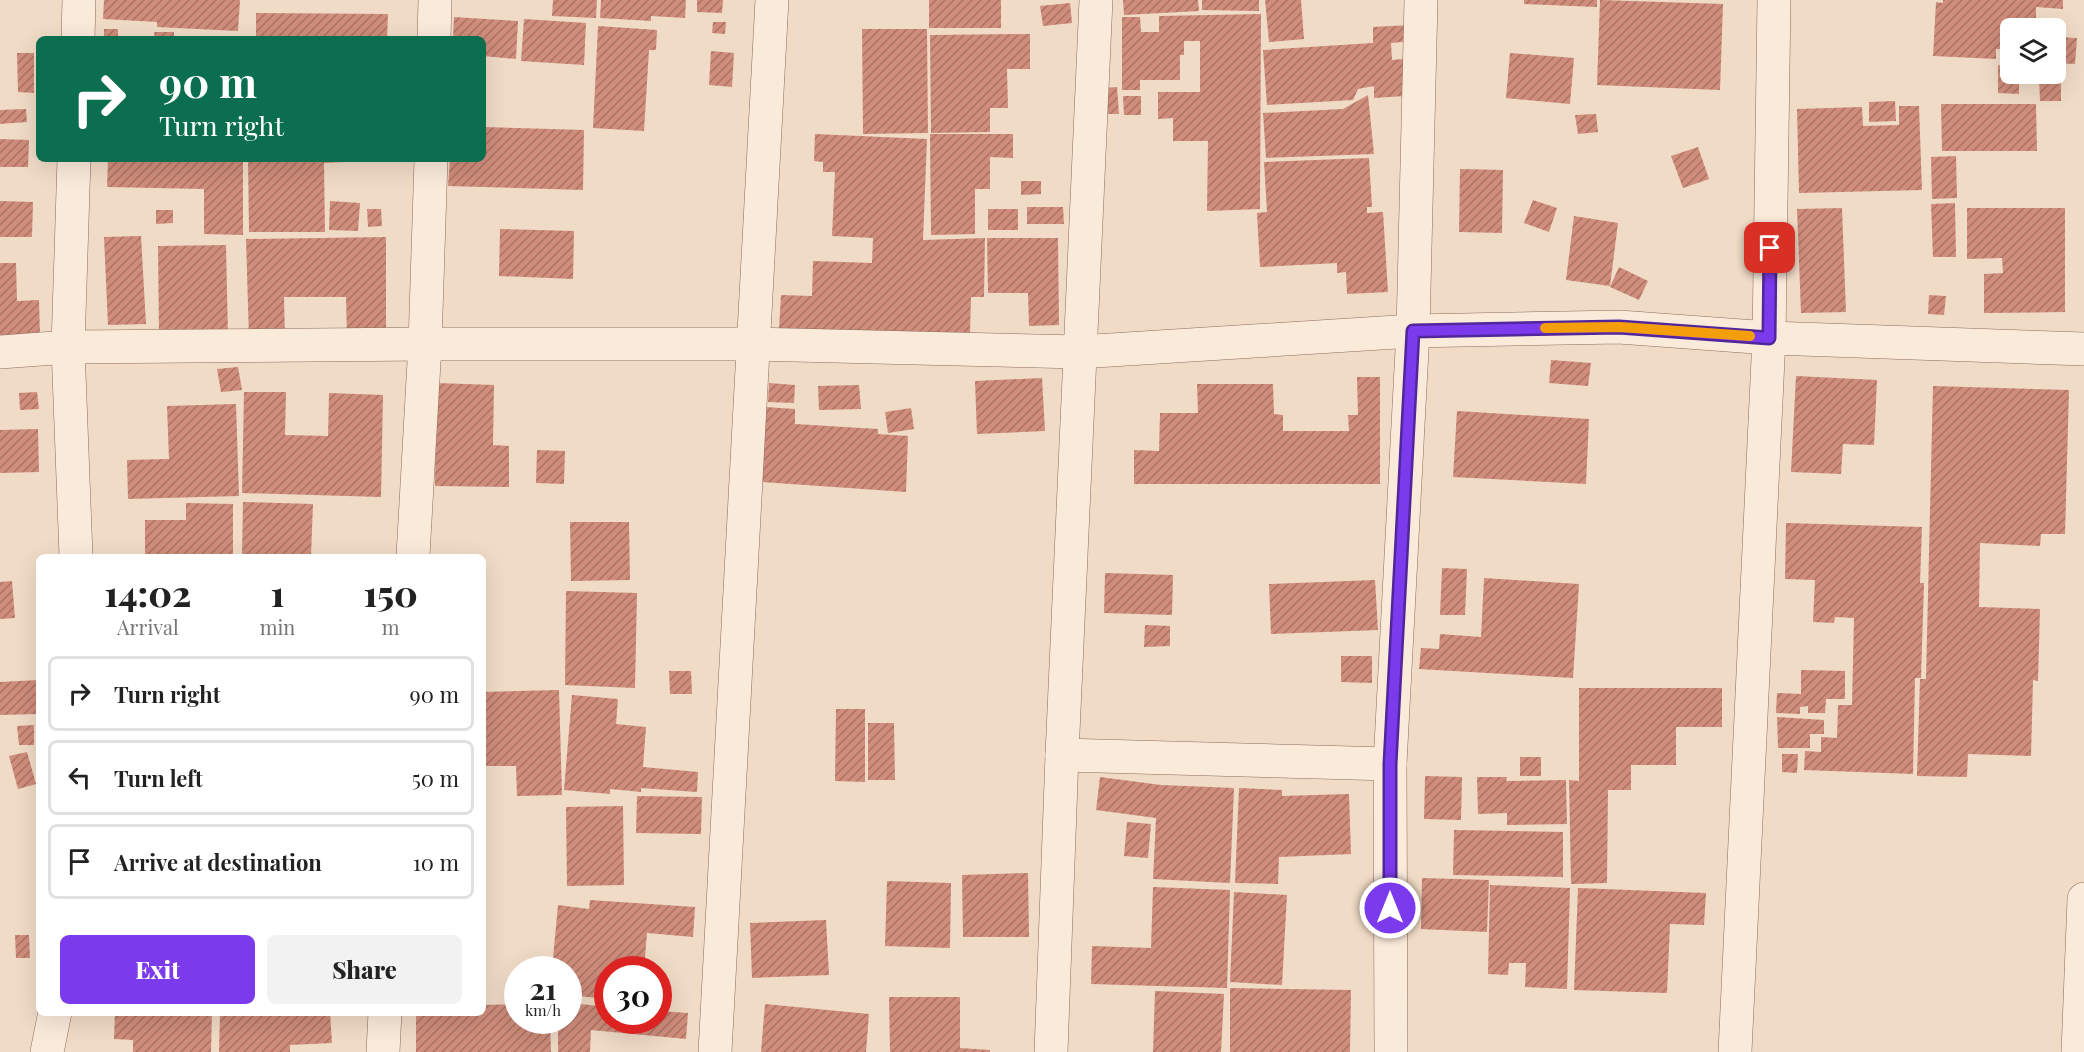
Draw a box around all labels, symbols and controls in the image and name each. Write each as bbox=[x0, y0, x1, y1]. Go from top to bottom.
map controls bbox=[2000, 18, 2066, 84]
button: layers bbox=[2000, 18, 2066, 84]
text: 90 m bbox=[159, 53, 257, 109]
icon: right bbox=[60, 60, 138, 138]
text: Turn right bbox=[159, 107, 284, 143]
pin bbox=[1744, 222, 1795, 273]
icon: arrive bbox=[1753, 231, 1786, 264]
text: 14:02 bbox=[104, 568, 191, 616]
text: 1 bbox=[270, 568, 284, 616]
text: 150 bbox=[363, 568, 418, 616]
text: Arrival bbox=[117, 613, 179, 640]
text: min bbox=[260, 613, 295, 640]
text: m bbox=[382, 613, 399, 640]
icon: right bbox=[63, 677, 96, 710]
text: Turn right bbox=[114, 679, 220, 709]
text: 90 m bbox=[410, 679, 459, 709]
icon: left bbox=[63, 761, 96, 794]
text: Turn left bbox=[114, 763, 203, 793]
text: 50 m bbox=[412, 763, 459, 793]
icon: arrive bbox=[63, 845, 96, 878]
text: Arrive at destination bbox=[114, 847, 322, 877]
text: 10 m bbox=[413, 847, 459, 877]
position arrow bbox=[1358, 876, 1422, 940]
button: Exit bbox=[60, 935, 255, 1004]
button: Share bbox=[267, 935, 462, 1004]
speed limit sign: 30 bbox=[594, 956, 672, 1034]
text: 21 bbox=[529, 968, 557, 1008]
text: km/h bbox=[525, 1000, 561, 1020]

